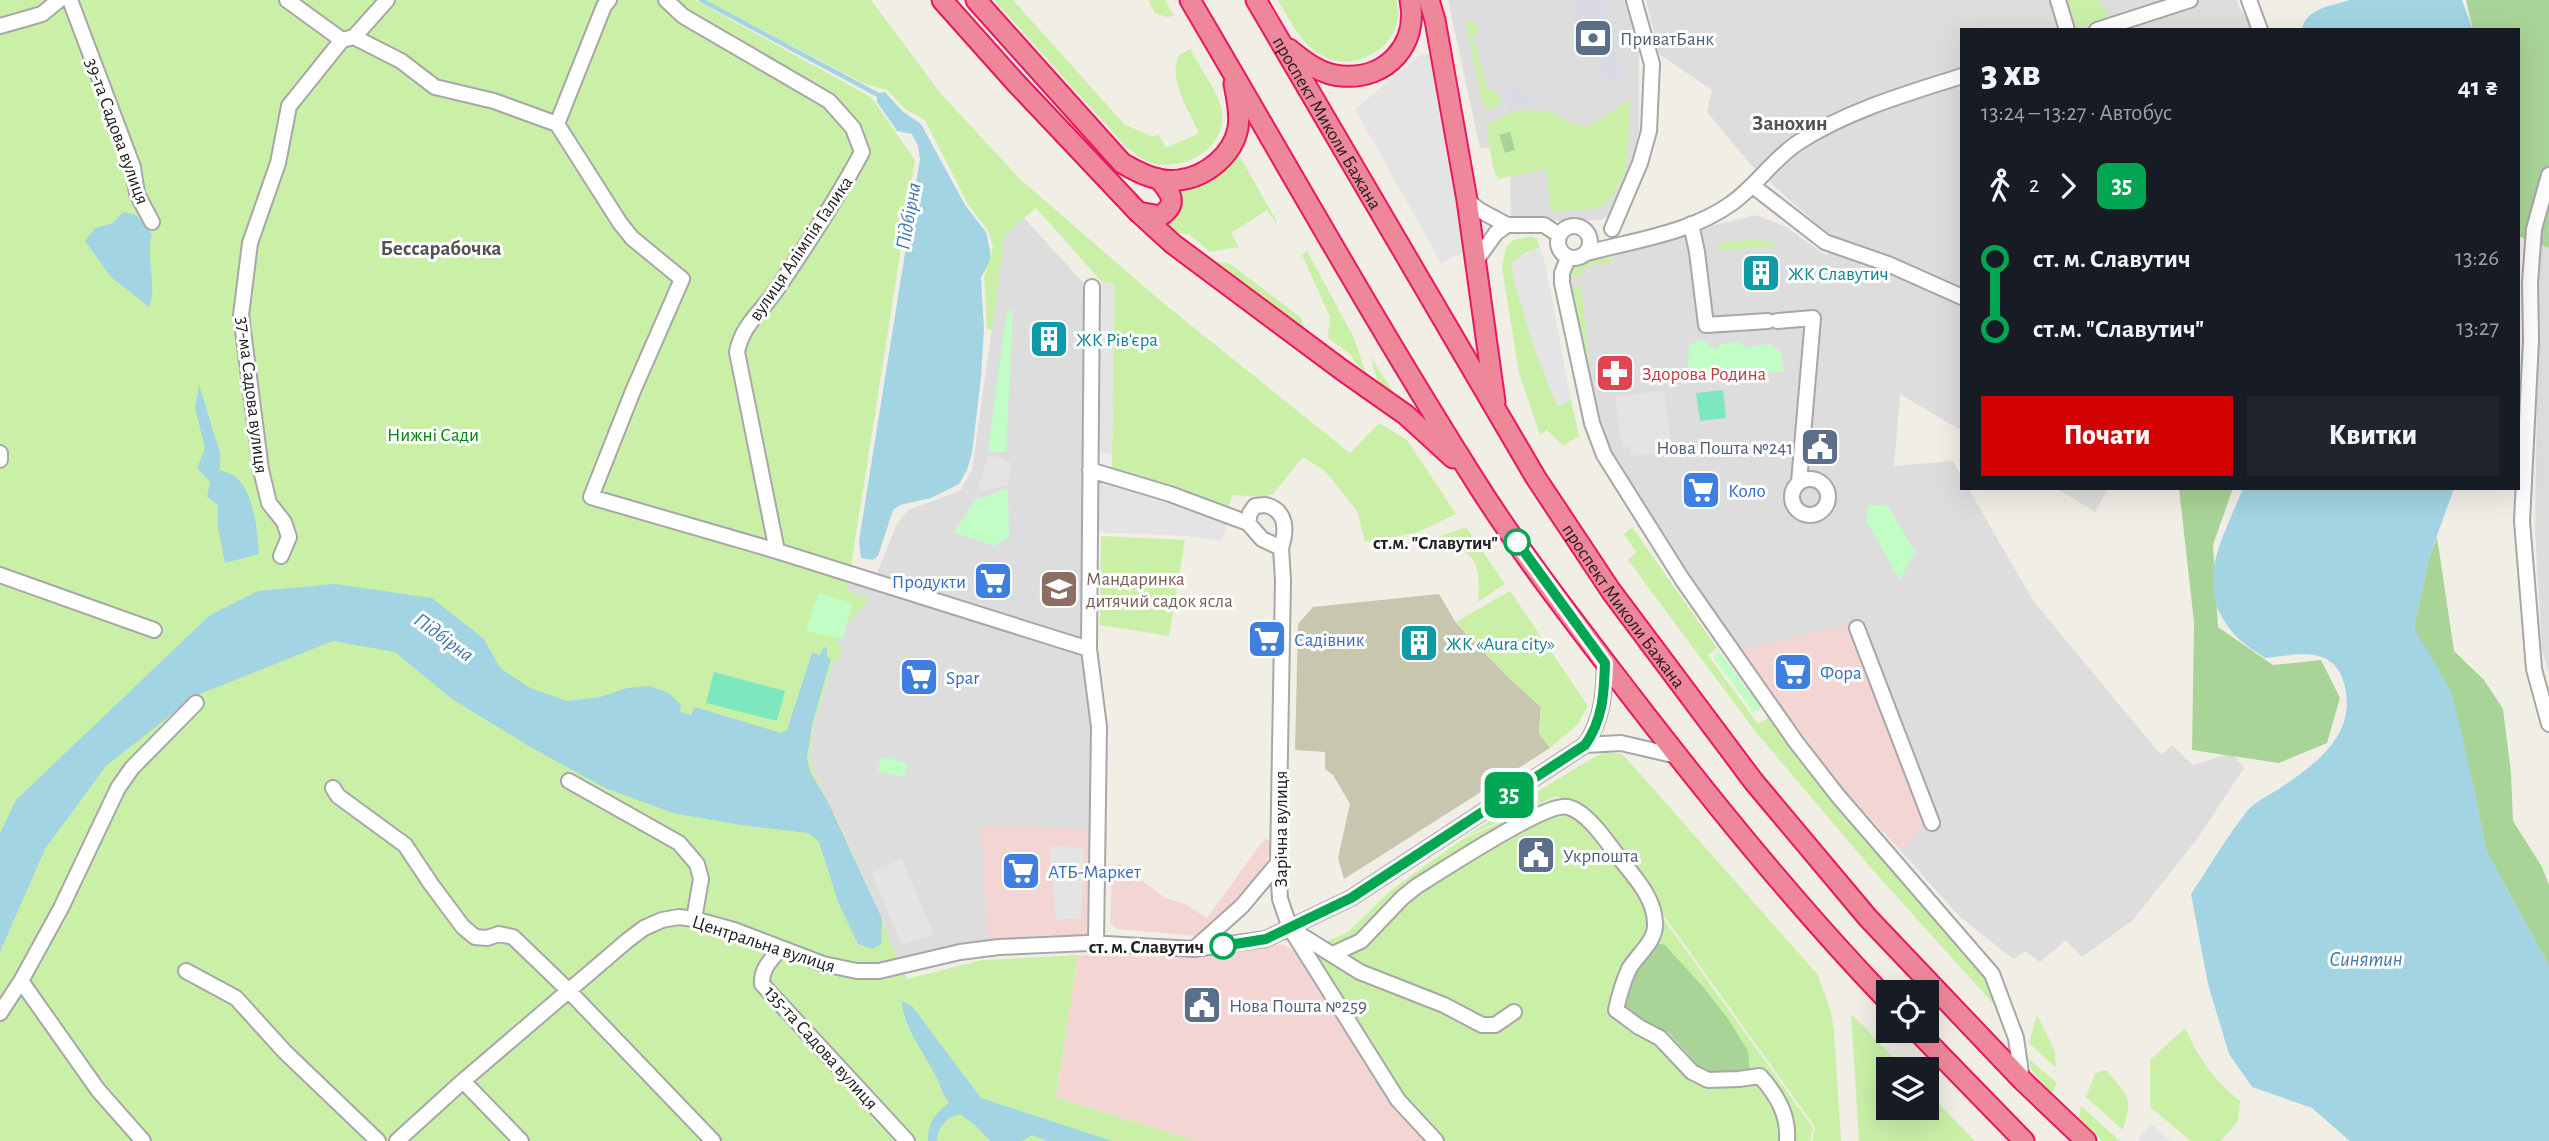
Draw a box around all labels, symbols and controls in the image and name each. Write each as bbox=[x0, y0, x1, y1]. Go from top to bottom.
bank icon: ПриватБанк bbox=[1572, 17, 1614, 59]
place label: ПриватБанк bbox=[1620, 30, 1714, 49]
street label: проспект Миколи Бажана bbox=[1268, 33, 1385, 213]
text: 3 хв bbox=[1981, 55, 2040, 93]
street label: 39-та Садова вулиця bbox=[81, 56, 152, 207]
text: 41 ₴ bbox=[2458, 74, 2499, 100]
text: 13:24 – 13:27 · Автобус bbox=[1981, 102, 2172, 125]
district label: Занохин bbox=[1752, 113, 1828, 134]
icon: walk bbox=[1981, 167, 2019, 205]
icon: forward bbox=[2049, 167, 2087, 205]
street label: вулиця Алімпія Галика bbox=[746, 173, 857, 325]
text: 2 bbox=[2029, 174, 2039, 197]
text: 35 bbox=[2111, 174, 2132, 198]
water label: Підбірна bbox=[892, 181, 926, 251]
district label: Бессарабочка bbox=[381, 238, 502, 259]
text: ст. м. Славутич bbox=[2033, 246, 2191, 272]
text: 13:26 bbox=[2455, 247, 2499, 270]
building icon: ЖК Славутич bbox=[1740, 252, 1782, 294]
place label: ЖК Славутич bbox=[1788, 265, 1889, 284]
street label: 37-ма Садова вулиця bbox=[232, 316, 271, 475]
text: ст.м. "Славутич" bbox=[2033, 316, 2204, 342]
text: 13:27 bbox=[2456, 317, 2499, 340]
building icon: ЖК Рів'єра bbox=[1028, 318, 1070, 360]
place label: ЖК Рів'єра bbox=[1076, 331, 1158, 350]
pharmacy icon: Здорова Родина bbox=[1594, 352, 1636, 394]
place label: Здорова Родина bbox=[1642, 365, 1767, 384]
button: Почати bbox=[1981, 396, 2233, 476]
button: Квитки bbox=[2247, 396, 2499, 476]
park label: Нижні Сади bbox=[387, 426, 479, 445]
public building icon: Нова Пошта №241 bbox=[1799, 426, 1841, 468]
place label: Нова Пошта №241 bbox=[1656, 439, 1793, 458]
supermarket icon: Коло bbox=[1680, 469, 1722, 511]
place label: Коло bbox=[1728, 482, 1766, 501]
street label: проспект Миколи Бажана bbox=[1558, 521, 1688, 692]
marker: ст.м. "Славутич" bbox=[1504, 529, 1530, 555]
place label: ст.м. "Славутич" bbox=[1373, 534, 1498, 553]
supermarket icon: Продукти bbox=[972, 560, 1014, 602]
school or university icon: Мандаринка дитячий садок ясла bbox=[1038, 568, 1080, 610]
place label: Мандаринка дитячий садок ясла bbox=[1086, 570, 1233, 611]
place label: Продукти bbox=[892, 573, 966, 592]
water label: Підбірна bbox=[409, 609, 477, 667]
supermarket icon: Садівник bbox=[1246, 618, 1288, 660]
building icon: ЖК «Aura city» bbox=[1398, 622, 1440, 664]
place label: Садівник bbox=[1294, 631, 1365, 650]
place label: ЖК «Aura city» bbox=[1446, 635, 1555, 654]
supermarket icon: Фора bbox=[1772, 651, 1814, 693]
supermarket icon: Spar bbox=[898, 656, 940, 698]
place label: Фора bbox=[1820, 664, 1862, 683]
place label: Spar bbox=[946, 669, 979, 688]
street label: Зарічна вулиця bbox=[1272, 770, 1291, 888]
line badge: 35 bbox=[1478, 772, 1540, 818]
text: 35 bbox=[1499, 783, 1519, 807]
public building icon: Укрпошта bbox=[1515, 834, 1557, 876]
place label: Укрпошта bbox=[1563, 847, 1639, 866]
supermarket icon: АТБ-Маркет bbox=[1000, 850, 1042, 892]
place label: АТБ-Маркет bbox=[1048, 863, 1141, 882]
street label: Центральна вулиця bbox=[689, 912, 838, 977]
marker: ст. м. Славутич bbox=[1210, 933, 1236, 959]
place label: ст. м. Славутич bbox=[1089, 938, 1204, 957]
water label: Синятин bbox=[2329, 949, 2403, 970]
map controls bbox=[1876, 980, 1939, 1120]
button: locate bbox=[1876, 980, 1939, 1043]
street label: 135-та Садова вулиця bbox=[760, 982, 881, 1114]
public building icon: Нова Пошта №259 bbox=[1181, 984, 1223, 1026]
place label: Нова Пошта №259 bbox=[1229, 997, 1367, 1016]
button: layers bbox=[1876, 1057, 1939, 1120]

